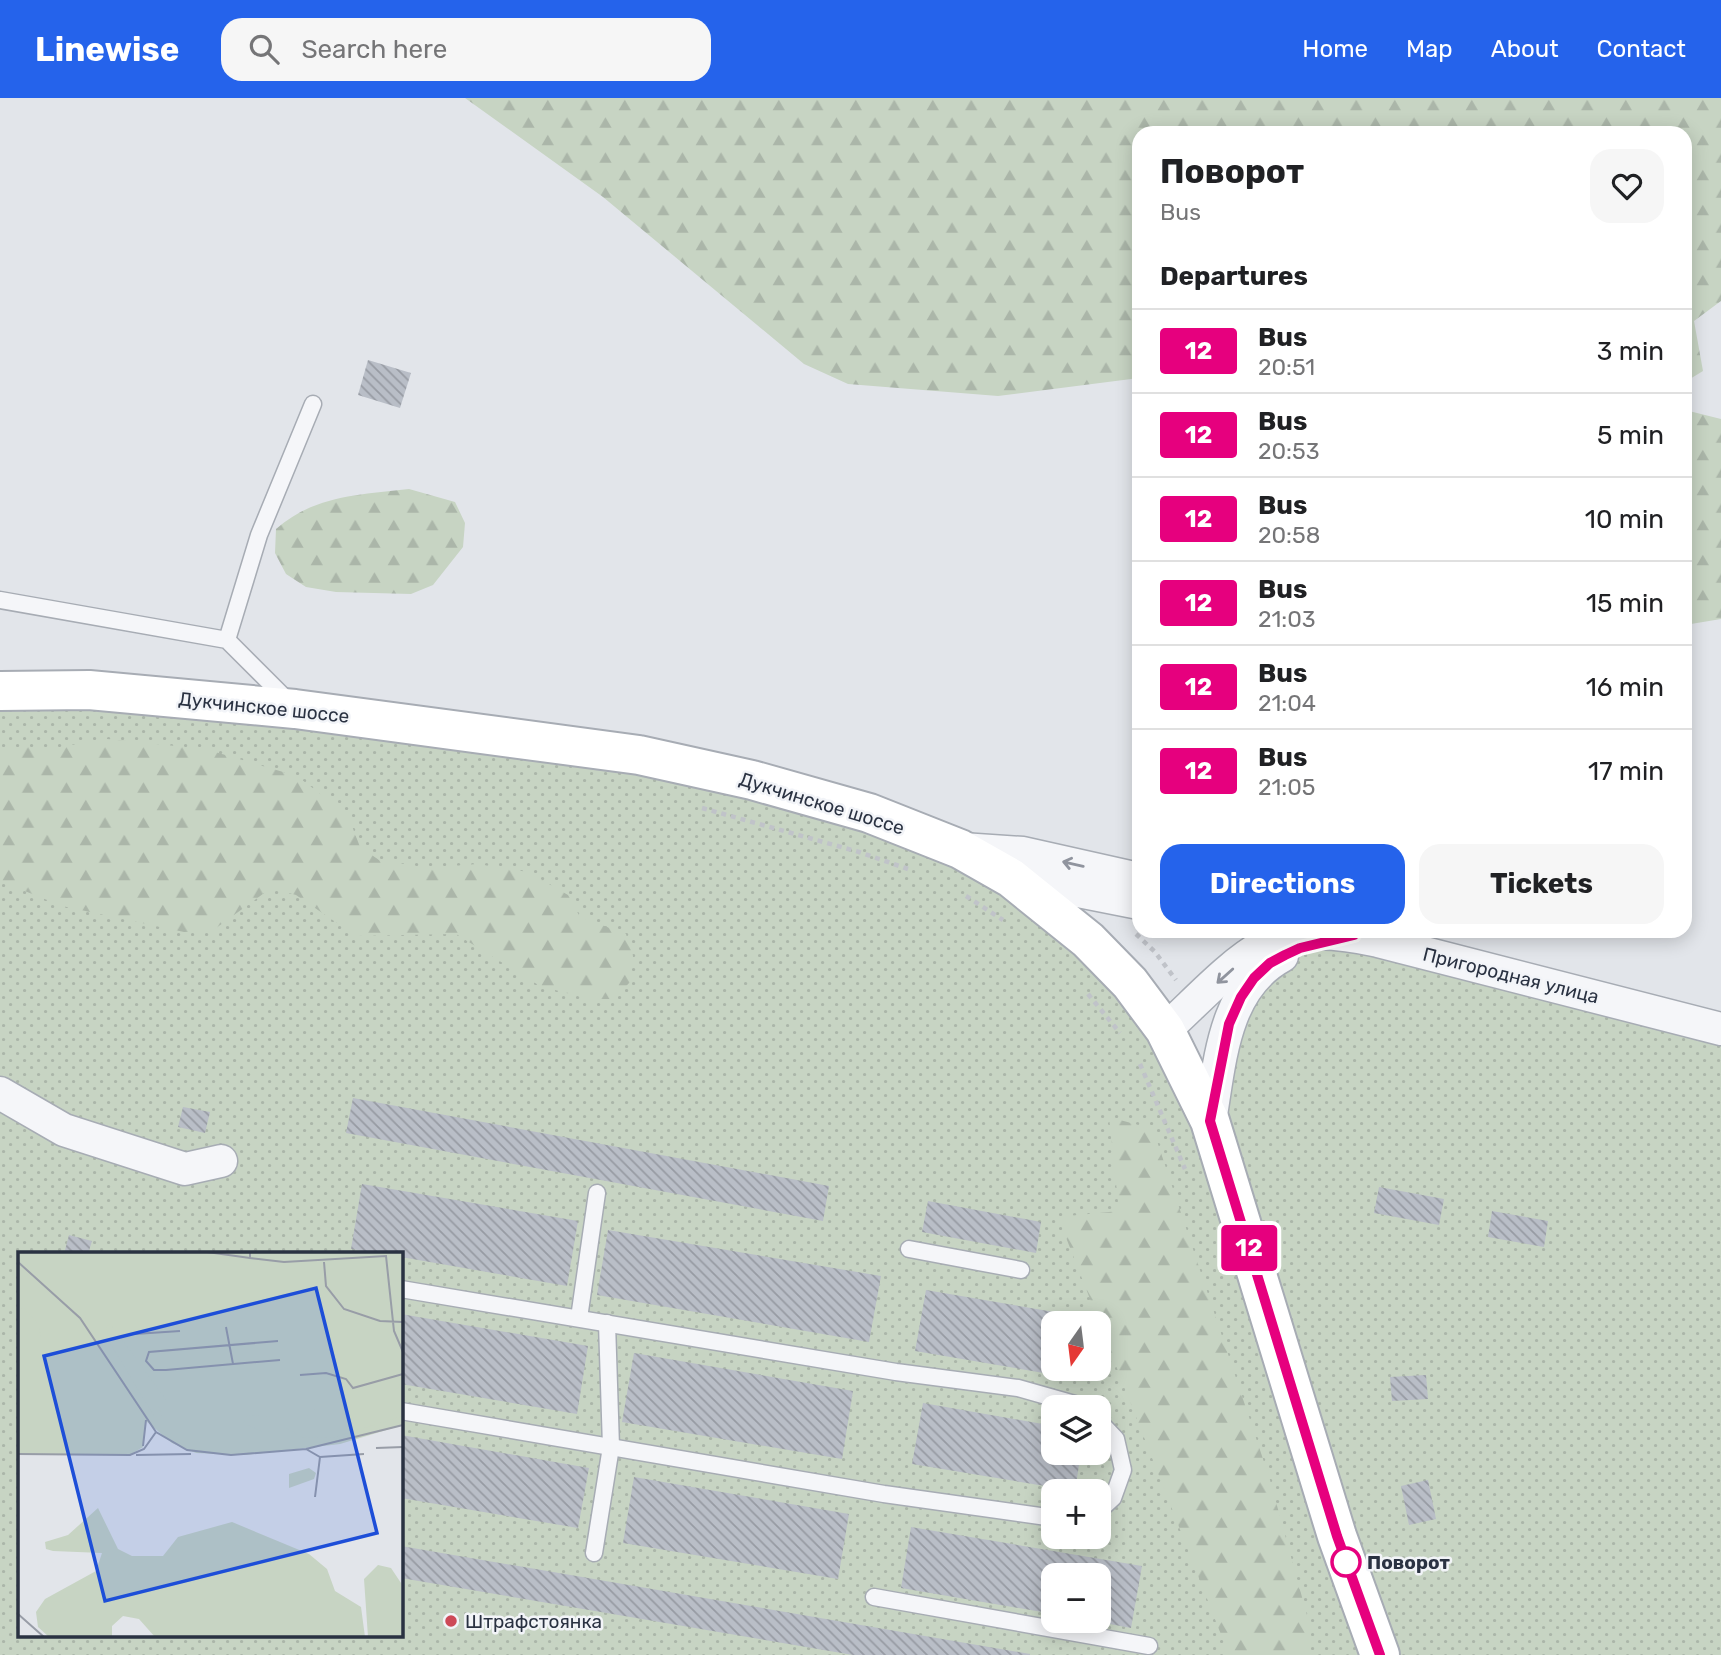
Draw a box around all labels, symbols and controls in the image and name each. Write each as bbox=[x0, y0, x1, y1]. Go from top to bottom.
search box bbox=[221, 18, 711, 81]
text: Linewise bbox=[35, 30, 179, 69]
icon: search bbox=[245, 30, 283, 68]
text: Search here bbox=[301, 34, 447, 65]
text: Home bbox=[1302, 35, 1368, 63]
text: Map bbox=[1406, 35, 1453, 63]
text: About bbox=[1491, 35, 1559, 63]
text: Contact bbox=[1597, 35, 1686, 63]
button: heart bbox=[1590, 149, 1664, 223]
text: Поворот bbox=[1160, 152, 1304, 191]
text: Bus bbox=[1160, 198, 1201, 226]
text: Departures bbox=[1160, 261, 1308, 292]
text: Bus bbox=[1258, 322, 1307, 353]
text: 3 min bbox=[1597, 336, 1664, 367]
text: 12 bbox=[1185, 337, 1212, 365]
text: 20:51 bbox=[1258, 353, 1315, 381]
text: Bus bbox=[1258, 406, 1307, 437]
text: 5 min bbox=[1597, 420, 1664, 451]
text: 12 bbox=[1185, 421, 1212, 449]
text: 20:53 bbox=[1258, 437, 1319, 465]
text: Bus bbox=[1258, 490, 1307, 521]
text: 10 min bbox=[1585, 504, 1664, 535]
text: 12 bbox=[1185, 505, 1212, 533]
text: 20:58 bbox=[1258, 521, 1320, 549]
text: Bus bbox=[1258, 574, 1307, 605]
text: 15 min bbox=[1586, 588, 1664, 619]
text: 12 bbox=[1185, 589, 1212, 617]
text: 21:03 bbox=[1258, 605, 1316, 633]
text: Bus bbox=[1258, 658, 1307, 689]
text: 16 min bbox=[1586, 672, 1664, 703]
text: 12 bbox=[1185, 673, 1212, 701]
street label: Дукчинское шоссе bbox=[177, 687, 350, 728]
text: 21:04 bbox=[1258, 689, 1316, 717]
text: Bus bbox=[1258, 742, 1307, 773]
text: 17 min bbox=[1588, 756, 1664, 787]
text: 12 bbox=[1185, 757, 1212, 785]
street label: Дукчинское шоссе bbox=[736, 767, 907, 840]
text: 21:05 bbox=[1258, 773, 1316, 801]
button: Directions bbox=[1160, 844, 1405, 924]
button: Tickets bbox=[1419, 844, 1664, 924]
one-way arrow bbox=[1062, 857, 1085, 871]
street label: Пригородная улица bbox=[1420, 942, 1601, 1008]
one-way arrow bbox=[1216, 968, 1234, 984]
line badge: 12 bbox=[1218, 1225, 1280, 1271]
text: 12 bbox=[1235, 1234, 1263, 1262]
inset map bbox=[18, 1252, 402, 1638]
north arrow bbox=[1041, 1311, 1111, 1381]
map controls bbox=[1041, 1311, 1111, 1633]
button: layers bbox=[1041, 1395, 1111, 1465]
button: + bbox=[1041, 1479, 1111, 1549]
marker: Поворот bbox=[1331, 1547, 1361, 1577]
place label: Поворот bbox=[1367, 1551, 1450, 1574]
button: − bbox=[1041, 1563, 1111, 1633]
place label: Штрафстоянка bbox=[465, 1610, 602, 1633]
marker: Штрафстоянка bbox=[443, 1613, 459, 1629]

